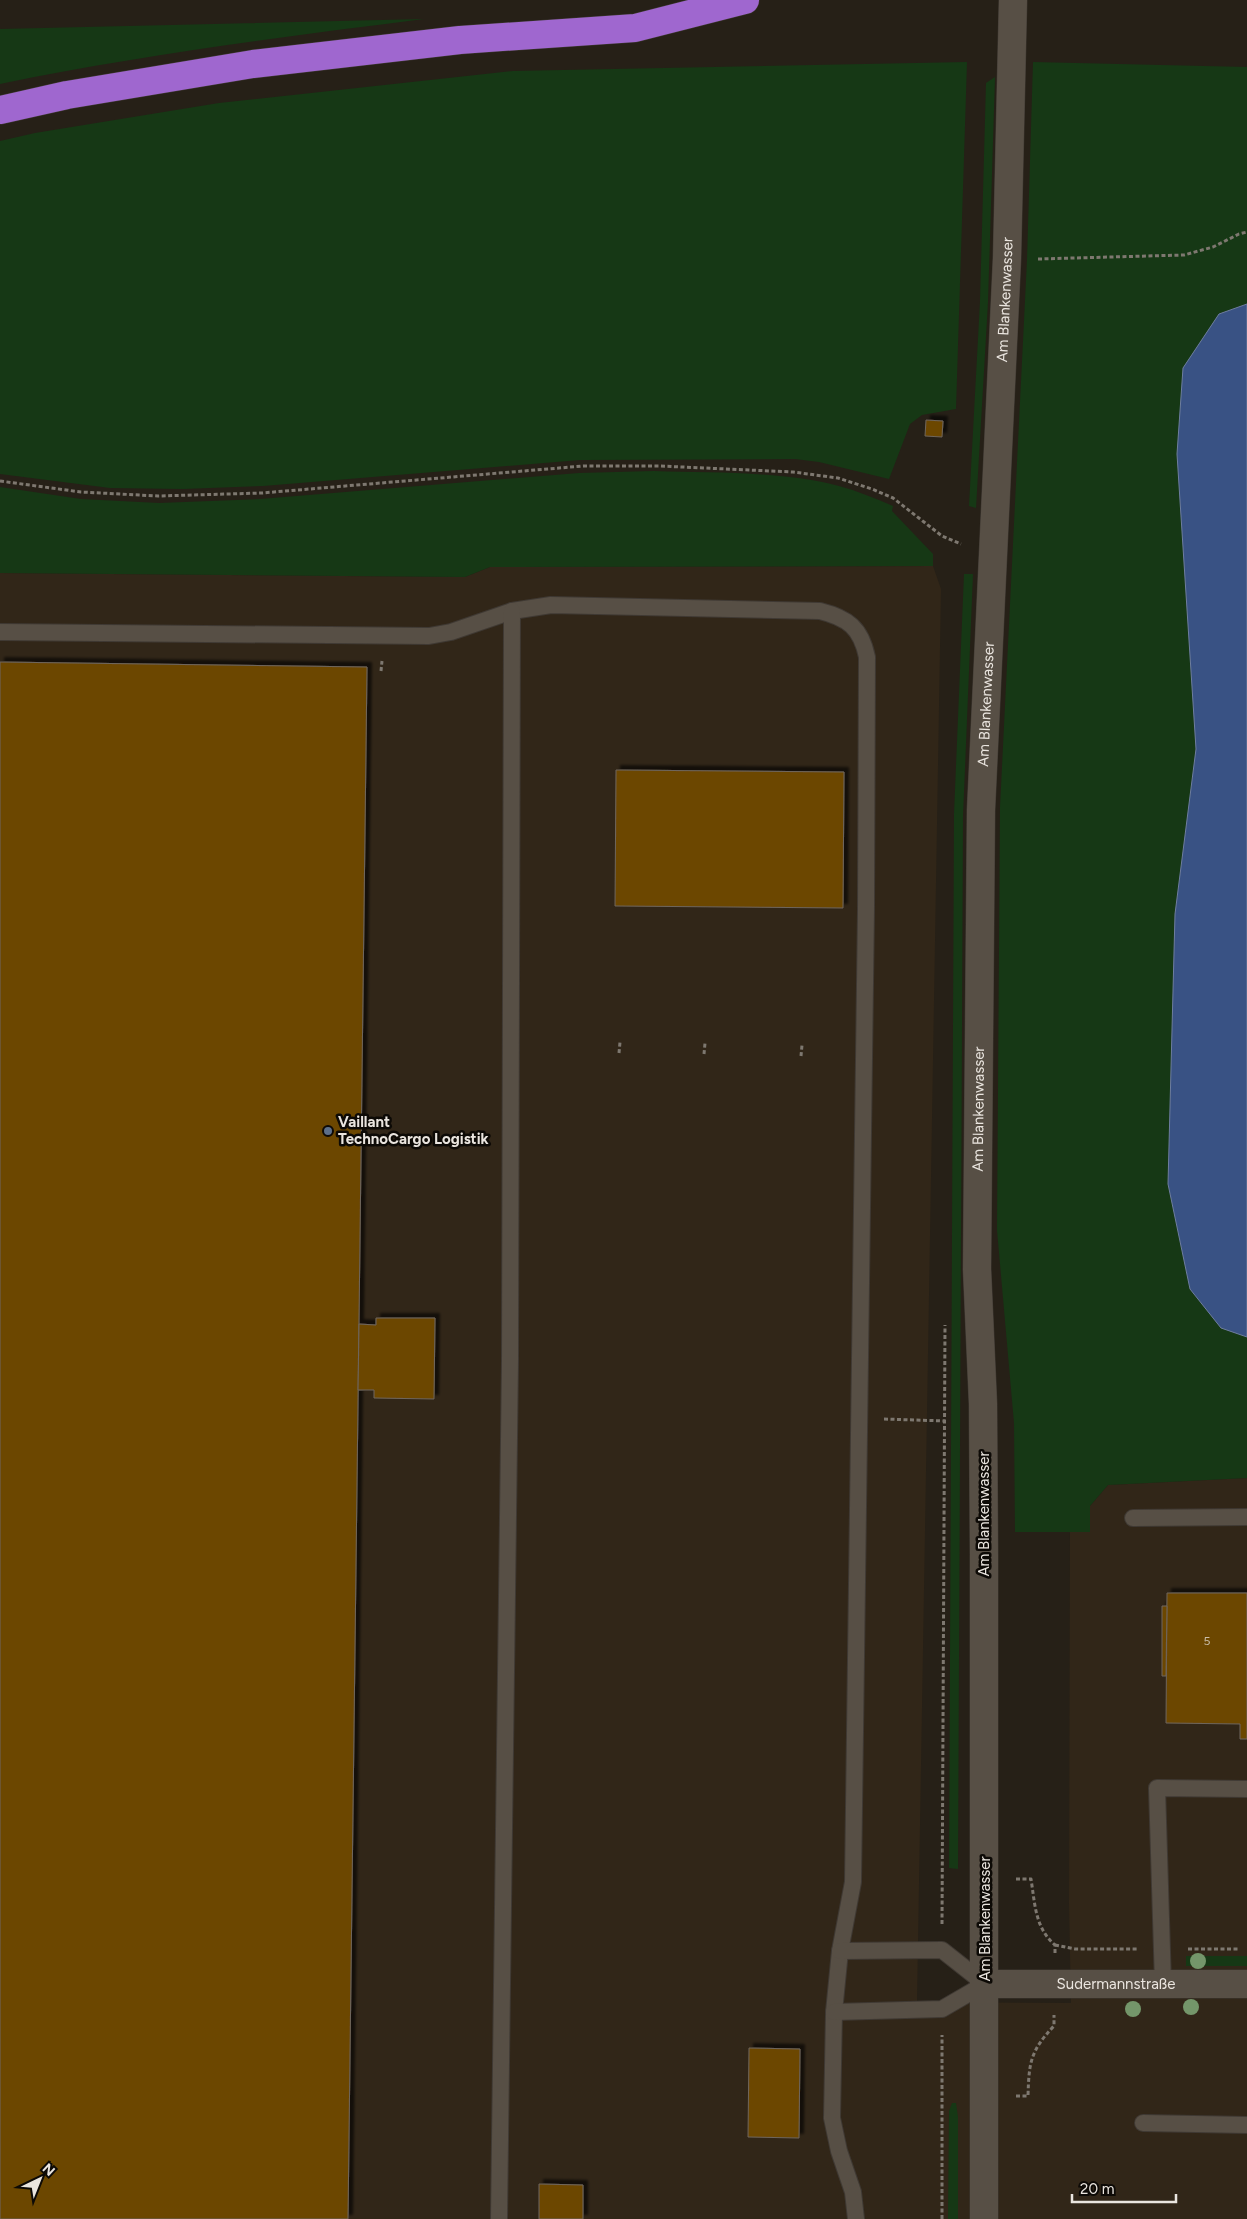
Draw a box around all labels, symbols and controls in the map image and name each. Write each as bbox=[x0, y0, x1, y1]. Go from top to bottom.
street label: Am Blankenwasser bbox=[993, 237, 1016, 363]
street label: Am Blankenwasser bbox=[974, 641, 998, 767]
street label: Am Blankenwasser bbox=[969, 1046, 988, 1172]
place label: Vaillant TechnoCargo Logistik bbox=[338, 1113, 489, 1148]
marker: Vaillant TechnoCargo Logistik bbox=[322, 1125, 334, 1137]
street label: Am Blankenwasser bbox=[975, 1451, 993, 1577]
house number: 5 bbox=[1204, 1634, 1211, 1648]
street label: Am Blankenwasser bbox=[976, 1856, 994, 1982]
street label: Sudermannstraße bbox=[1057, 1975, 1175, 1993]
north arrow bbox=[15, 2154, 65, 2204]
text: N bbox=[39, 2160, 58, 2180]
scale bar bbox=[1072, 2172, 1176, 2204]
text: 20 m bbox=[1080, 2180, 1114, 2198]

